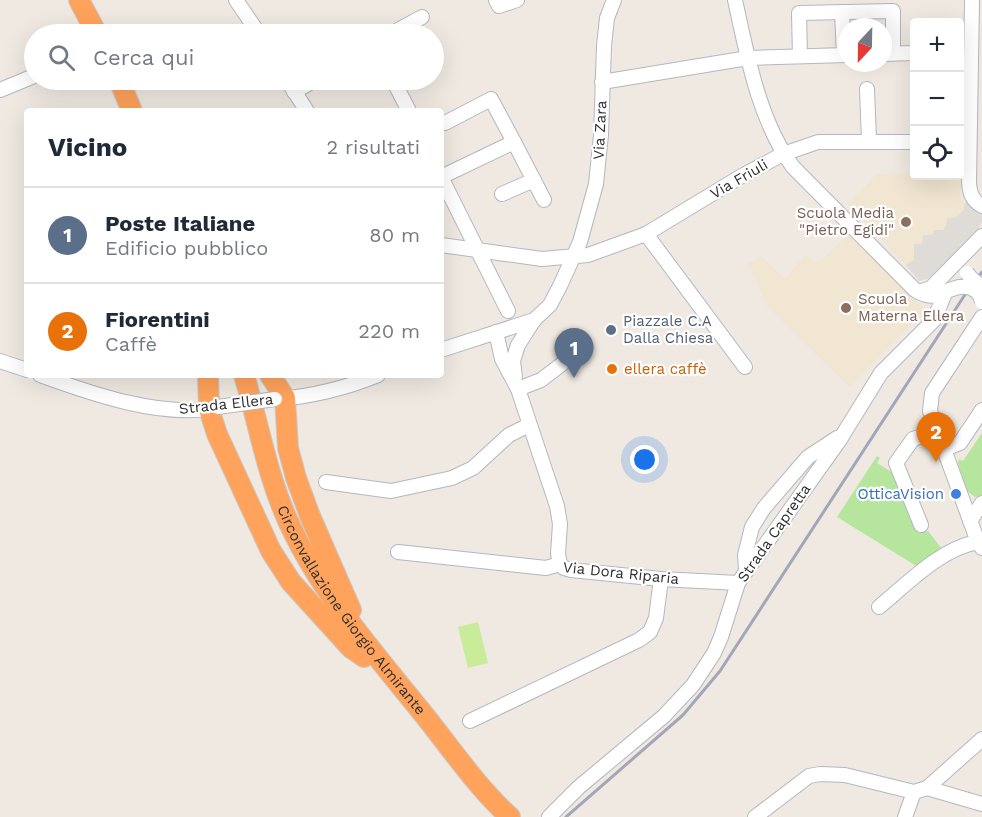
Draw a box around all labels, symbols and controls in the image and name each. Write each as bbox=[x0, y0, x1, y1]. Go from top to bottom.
north arrow bbox=[838, 18, 892, 72]
map controls bbox=[910, 18, 964, 180]
button: + bbox=[910, 18, 964, 72]
search box bbox=[24, 24, 444, 90]
icon: search bbox=[45, 41, 78, 74]
text: Cerca qui bbox=[93, 45, 194, 70]
button: − bbox=[910, 72, 964, 126]
street label: Via Zara bbox=[589, 99, 611, 160]
button: locate bbox=[910, 126, 964, 180]
text: Vicino bbox=[48, 132, 127, 162]
text: 2 risultati bbox=[326, 135, 420, 159]
street label: Via Friuli bbox=[707, 155, 771, 203]
place label: Scuola Media "Pietro Egidi" bbox=[797, 204, 895, 239]
text: Poste Italiane bbox=[105, 211, 255, 236]
marker: Scuola Media "Pietro Egidi" bbox=[899, 215, 913, 229]
text: 1 bbox=[63, 223, 72, 247]
text: 80 m bbox=[369, 223, 420, 247]
text: Edificio pubblico bbox=[105, 236, 268, 260]
place label: Scuola Materna Ellera bbox=[858, 290, 965, 325]
marker: Scuola Materna Ellera bbox=[839, 301, 853, 315]
text: Fiorentini bbox=[105, 307, 210, 332]
place label: Piazzale C.A Dalla Chiesa bbox=[623, 312, 714, 347]
text: 2 bbox=[62, 319, 73, 343]
text: 220 m bbox=[358, 319, 420, 343]
marker: Piazzale C.A Dalla Chiesa bbox=[604, 323, 618, 337]
pin: 1 bbox=[554, 328, 594, 378]
text: Caffè bbox=[105, 332, 157, 356]
place label: ellera caffè bbox=[624, 360, 707, 378]
marker: ellera caffè bbox=[605, 362, 619, 376]
street label: Strada Ellera bbox=[178, 390, 275, 418]
pin: 2 bbox=[916, 412, 956, 462]
your location bbox=[630, 445, 659, 474]
street label: Strada Capretta bbox=[733, 480, 815, 585]
place label: OtticaVision bbox=[857, 485, 944, 503]
marker: OtticaVision bbox=[949, 487, 963, 501]
street label: Circonvallazione Giorgio Almirante bbox=[273, 503, 429, 718]
street label: Via Dora Riparia bbox=[562, 558, 680, 588]

